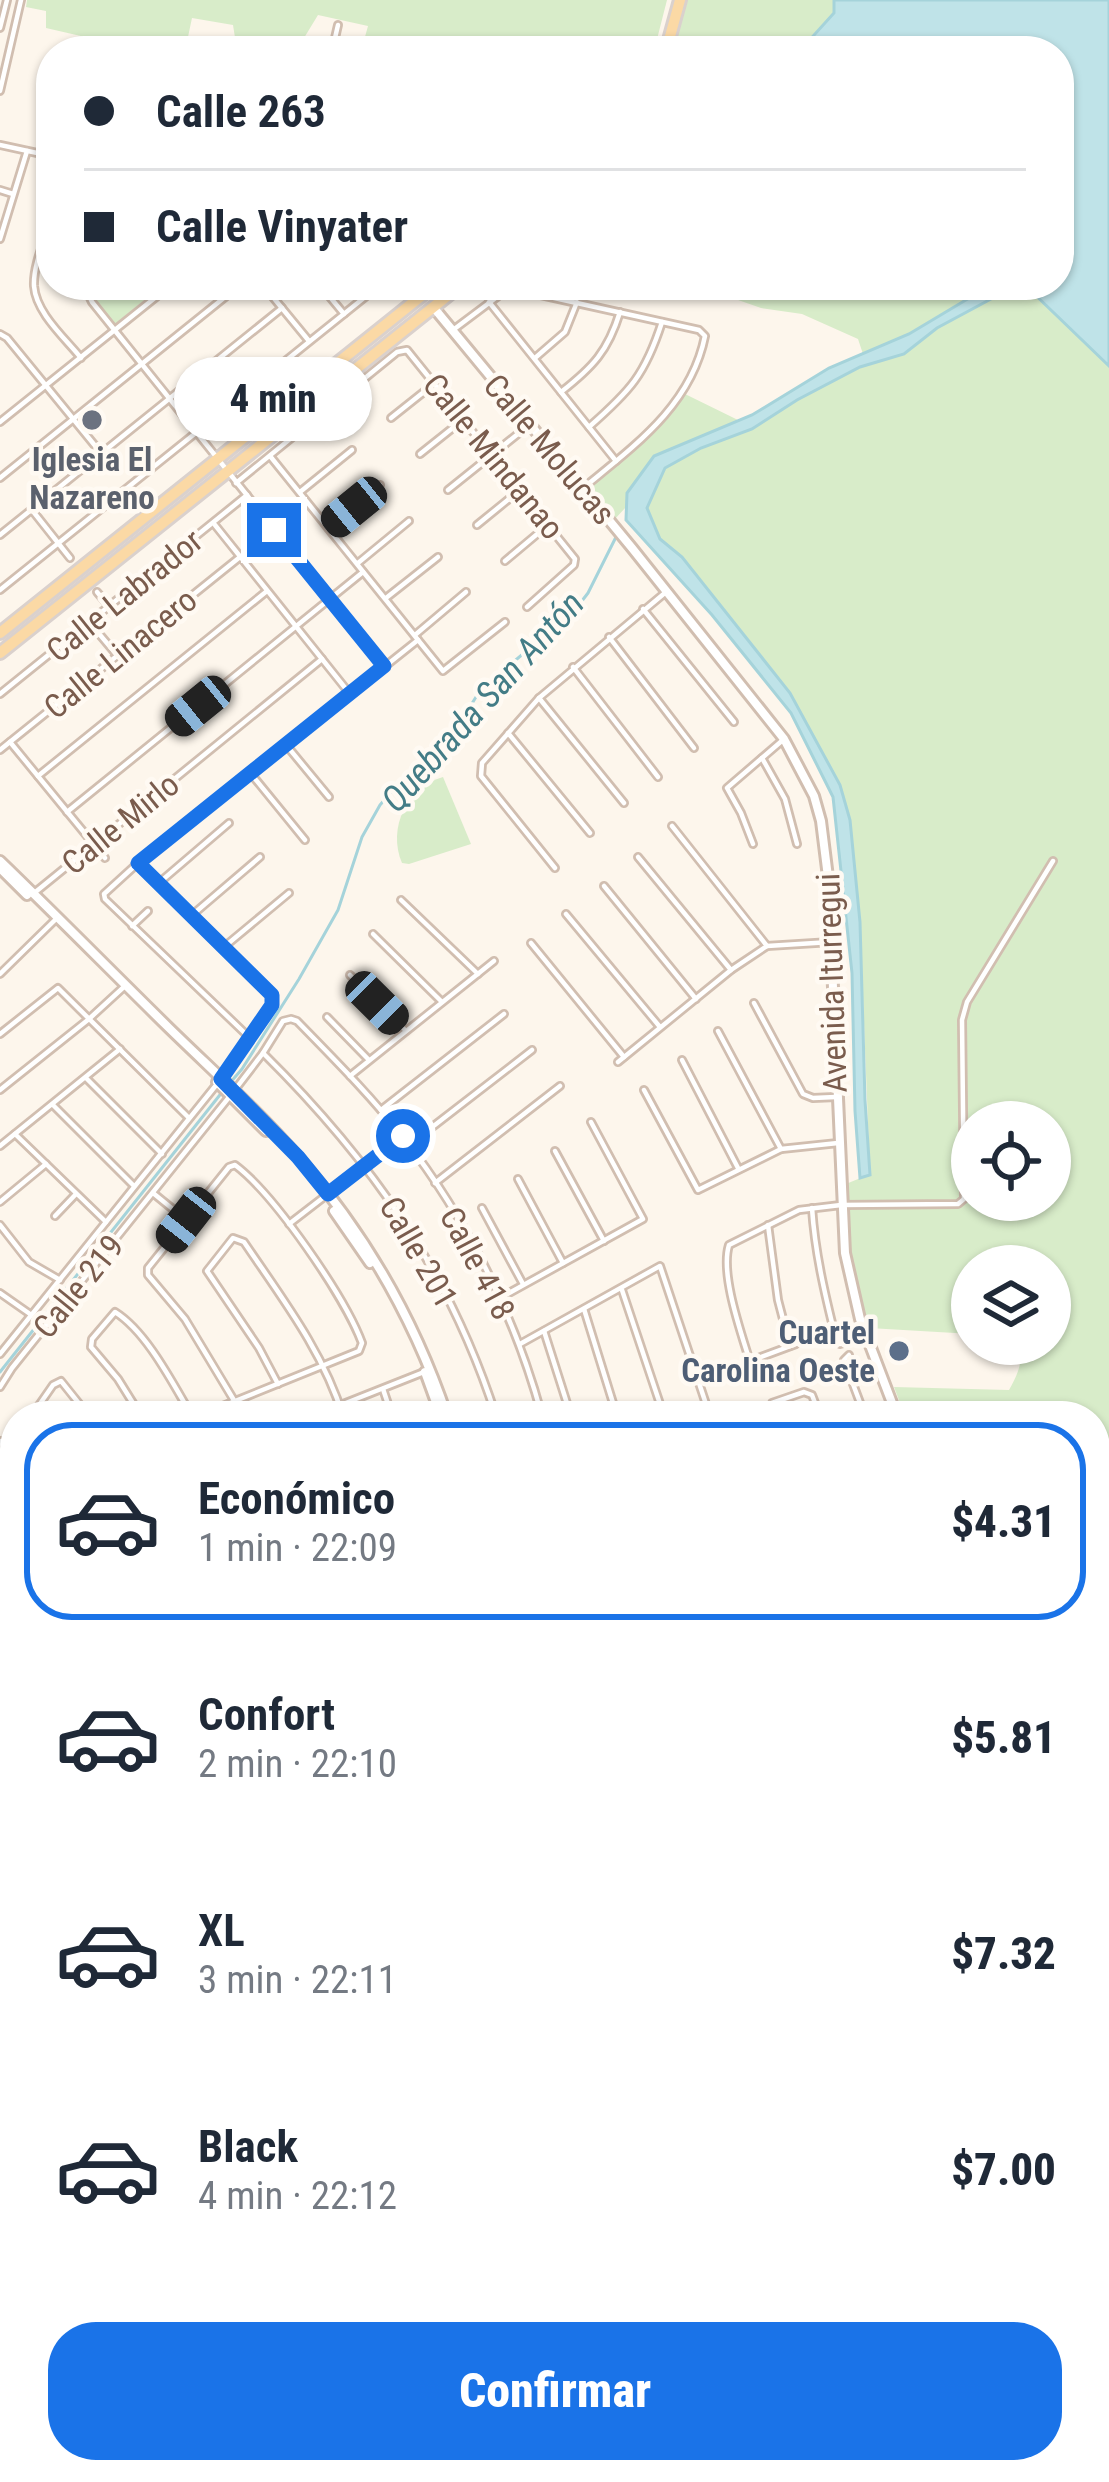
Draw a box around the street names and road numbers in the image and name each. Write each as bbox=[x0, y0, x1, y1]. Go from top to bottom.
street label: Calle Mindanao bbox=[415, 366, 572, 547]
street label: Calle Molucas bbox=[476, 366, 624, 532]
street label: Calle Labrador bbox=[39, 521, 210, 670]
street label: Calle Linacero bbox=[36, 580, 204, 727]
street label: Calle Mirlo bbox=[54, 764, 187, 882]
street label: Avenida Iturregui bbox=[808, 872, 855, 1094]
street label: Calle 201 bbox=[371, 1190, 466, 1315]
street label: Calle 418 bbox=[432, 1200, 523, 1326]
street label: Calle 219 bbox=[25, 1227, 132, 1346]

